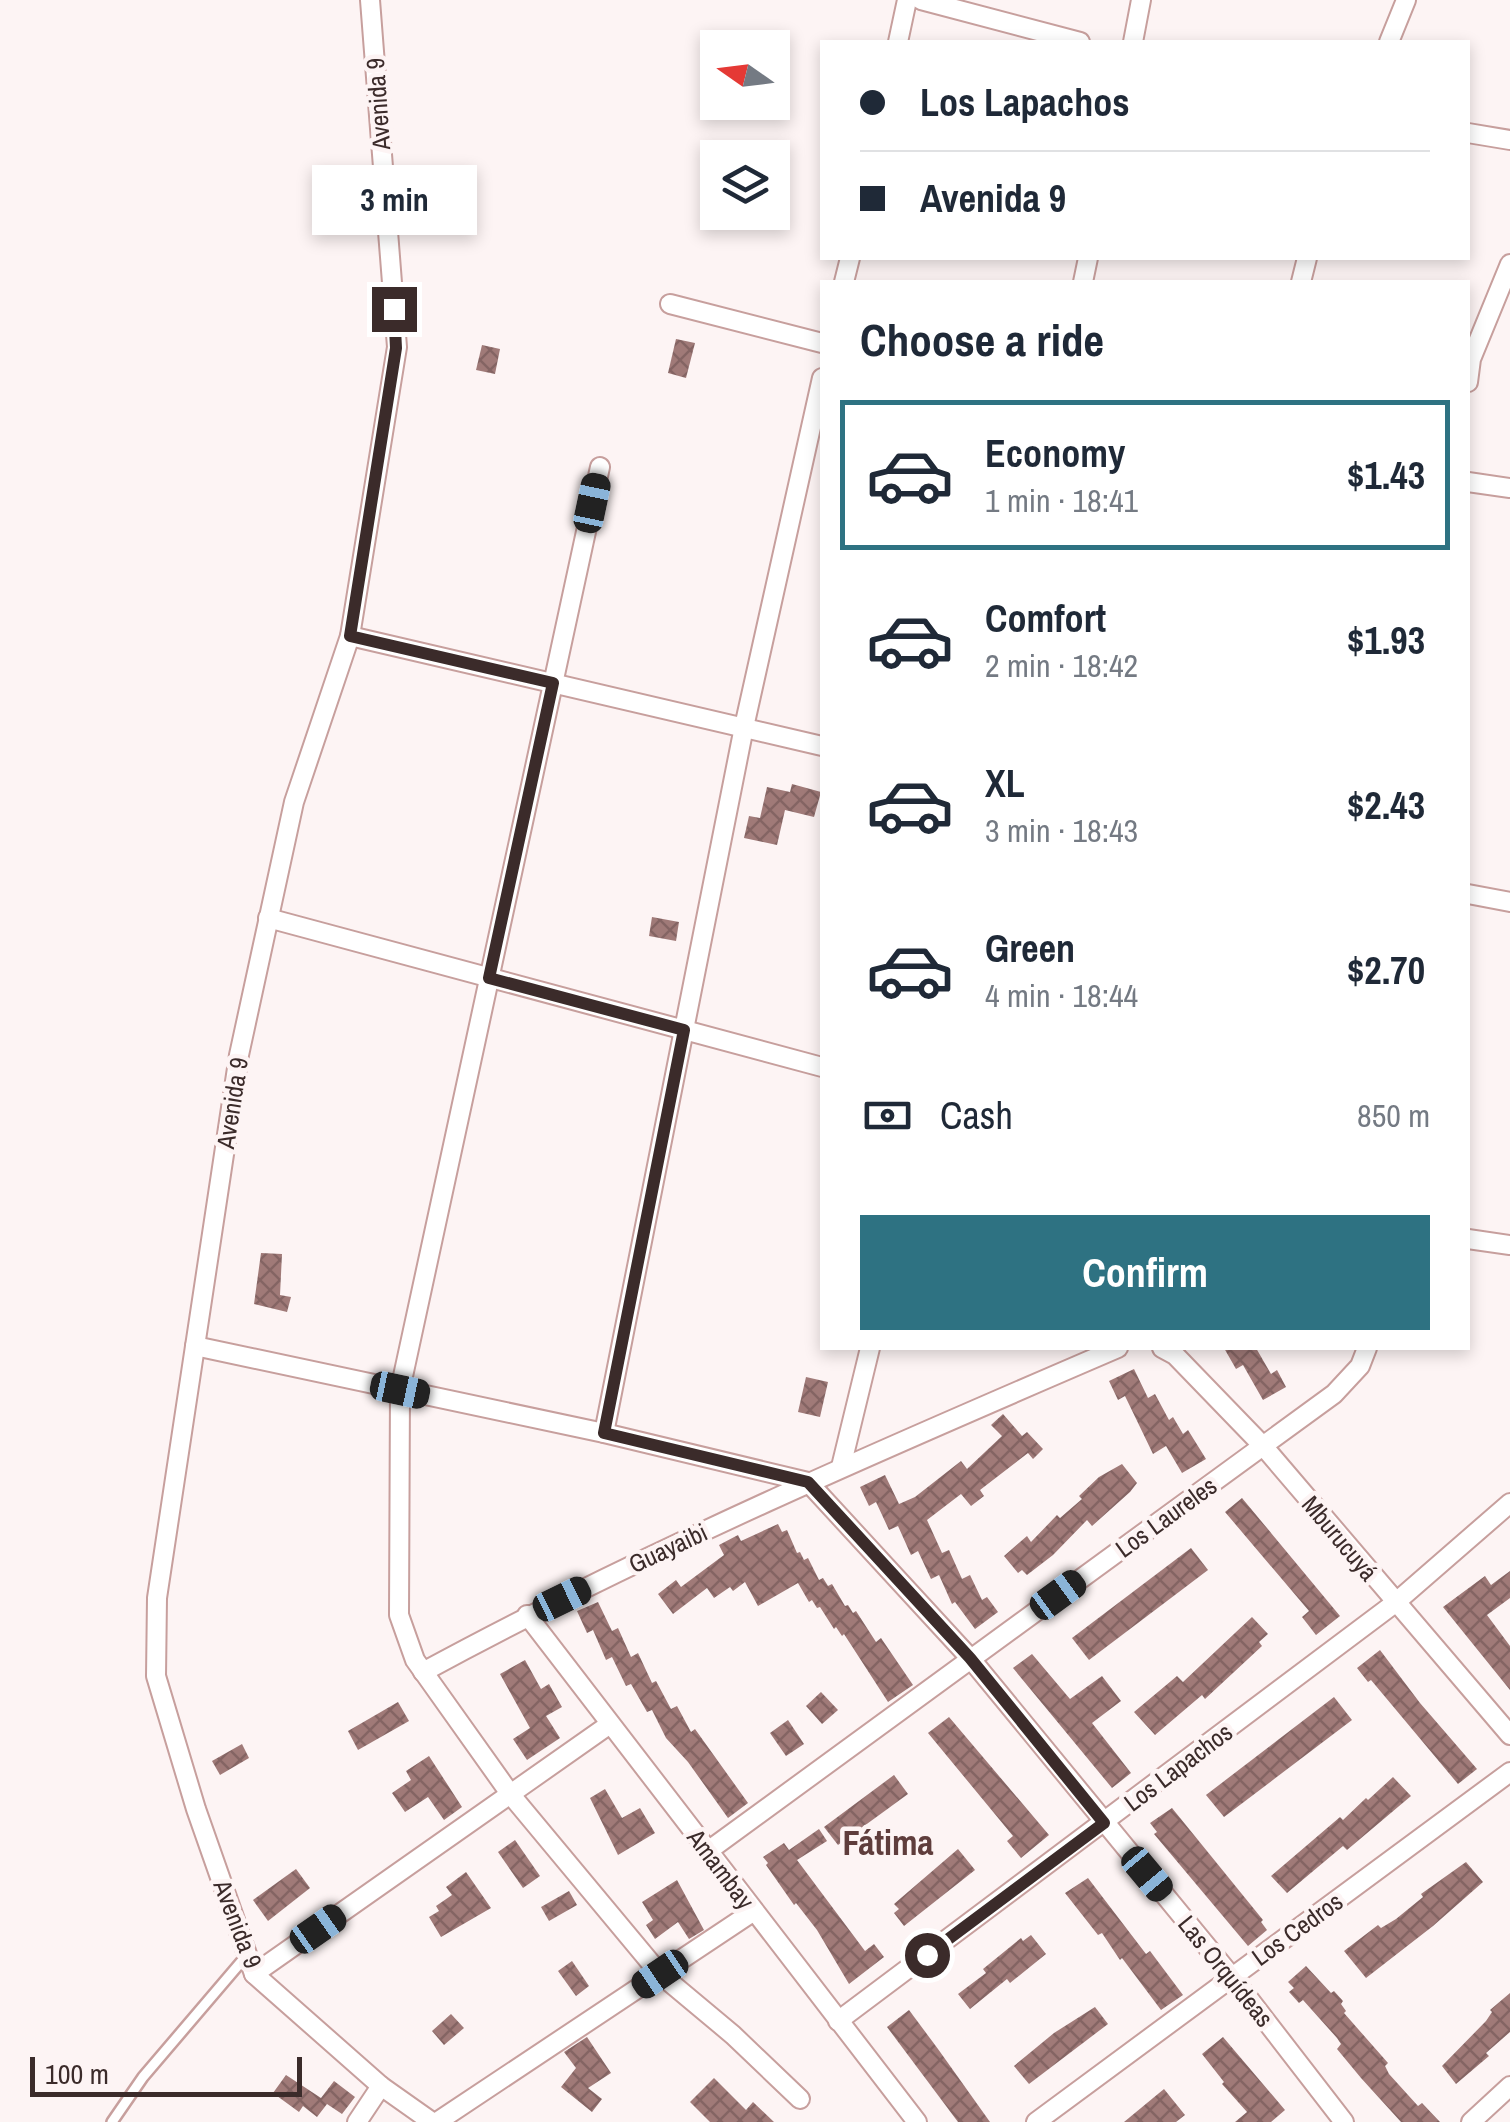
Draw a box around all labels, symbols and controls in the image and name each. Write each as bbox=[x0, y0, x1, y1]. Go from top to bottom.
north arrow bbox=[700, 30, 790, 120]
map controls bbox=[700, 30, 790, 230]
street label: Avenida 9 bbox=[358, 57, 398, 152]
text: Los Lapachos bbox=[920, 77, 1130, 128]
button: layers bbox=[700, 140, 790, 230]
callout: 3 min bbox=[312, 164, 476, 234]
text: Avenida 9 bbox=[920, 173, 1066, 224]
text: 3 min bbox=[360, 178, 429, 221]
route end bbox=[372, 287, 417, 332]
text: Choose a ride bbox=[860, 309, 1104, 370]
text: Economy bbox=[985, 428, 1125, 479]
icon: car bbox=[865, 430, 955, 520]
text: $1.43 bbox=[1347, 450, 1425, 501]
car bbox=[571, 471, 613, 535]
text: 1 min · 18:41 bbox=[985, 479, 1138, 522]
text: Comfort bbox=[985, 593, 1106, 644]
icon: car bbox=[865, 595, 955, 685]
text: $1.93 bbox=[1347, 615, 1425, 666]
text: 2 min · 18:42 bbox=[985, 644, 1138, 687]
text: XL bbox=[985, 758, 1025, 809]
icon: car bbox=[865, 760, 955, 850]
text: $2.43 bbox=[1347, 780, 1425, 831]
text: 3 min · 18:43 bbox=[985, 809, 1138, 852]
text: Green bbox=[985, 923, 1075, 974]
icon: car bbox=[865, 925, 955, 1015]
text: $2.70 bbox=[1347, 945, 1425, 996]
text: 4 min · 18:44 bbox=[985, 974, 1138, 1017]
street label: Avenida 9 bbox=[208, 1055, 256, 1152]
icon: cash bbox=[860, 1088, 915, 1143]
text: Cash bbox=[940, 1090, 1013, 1141]
text: 850 m bbox=[1357, 1094, 1430, 1137]
button: Confirm bbox=[860, 1215, 1430, 1330]
car bbox=[368, 1369, 432, 1411]
street label: Los Laureles bbox=[1109, 1469, 1223, 1565]
street label: Mburucuyá bbox=[1294, 1488, 1386, 1588]
street label: Guayaibi bbox=[623, 1515, 713, 1581]
car bbox=[1025, 1565, 1091, 1625]
car bbox=[528, 1572, 596, 1626]
street label: Los Lapachos bbox=[1117, 1715, 1239, 1819]
district label: Fátima bbox=[842, 1819, 934, 1866]
street label: Amambay bbox=[679, 1821, 763, 1917]
car bbox=[1116, 1841, 1178, 1907]
street label: Avenida 9 bbox=[205, 1874, 270, 1973]
street label: Los Cedros bbox=[1245, 1884, 1349, 1974]
car bbox=[285, 1900, 351, 1958]
street label: Las Orquídeas bbox=[1170, 1908, 1282, 2034]
route start bbox=[905, 1933, 950, 1978]
car bbox=[627, 1945, 693, 2003]
scale bar bbox=[30, 2052, 302, 2096]
text: 100 m bbox=[45, 2055, 109, 2093]

